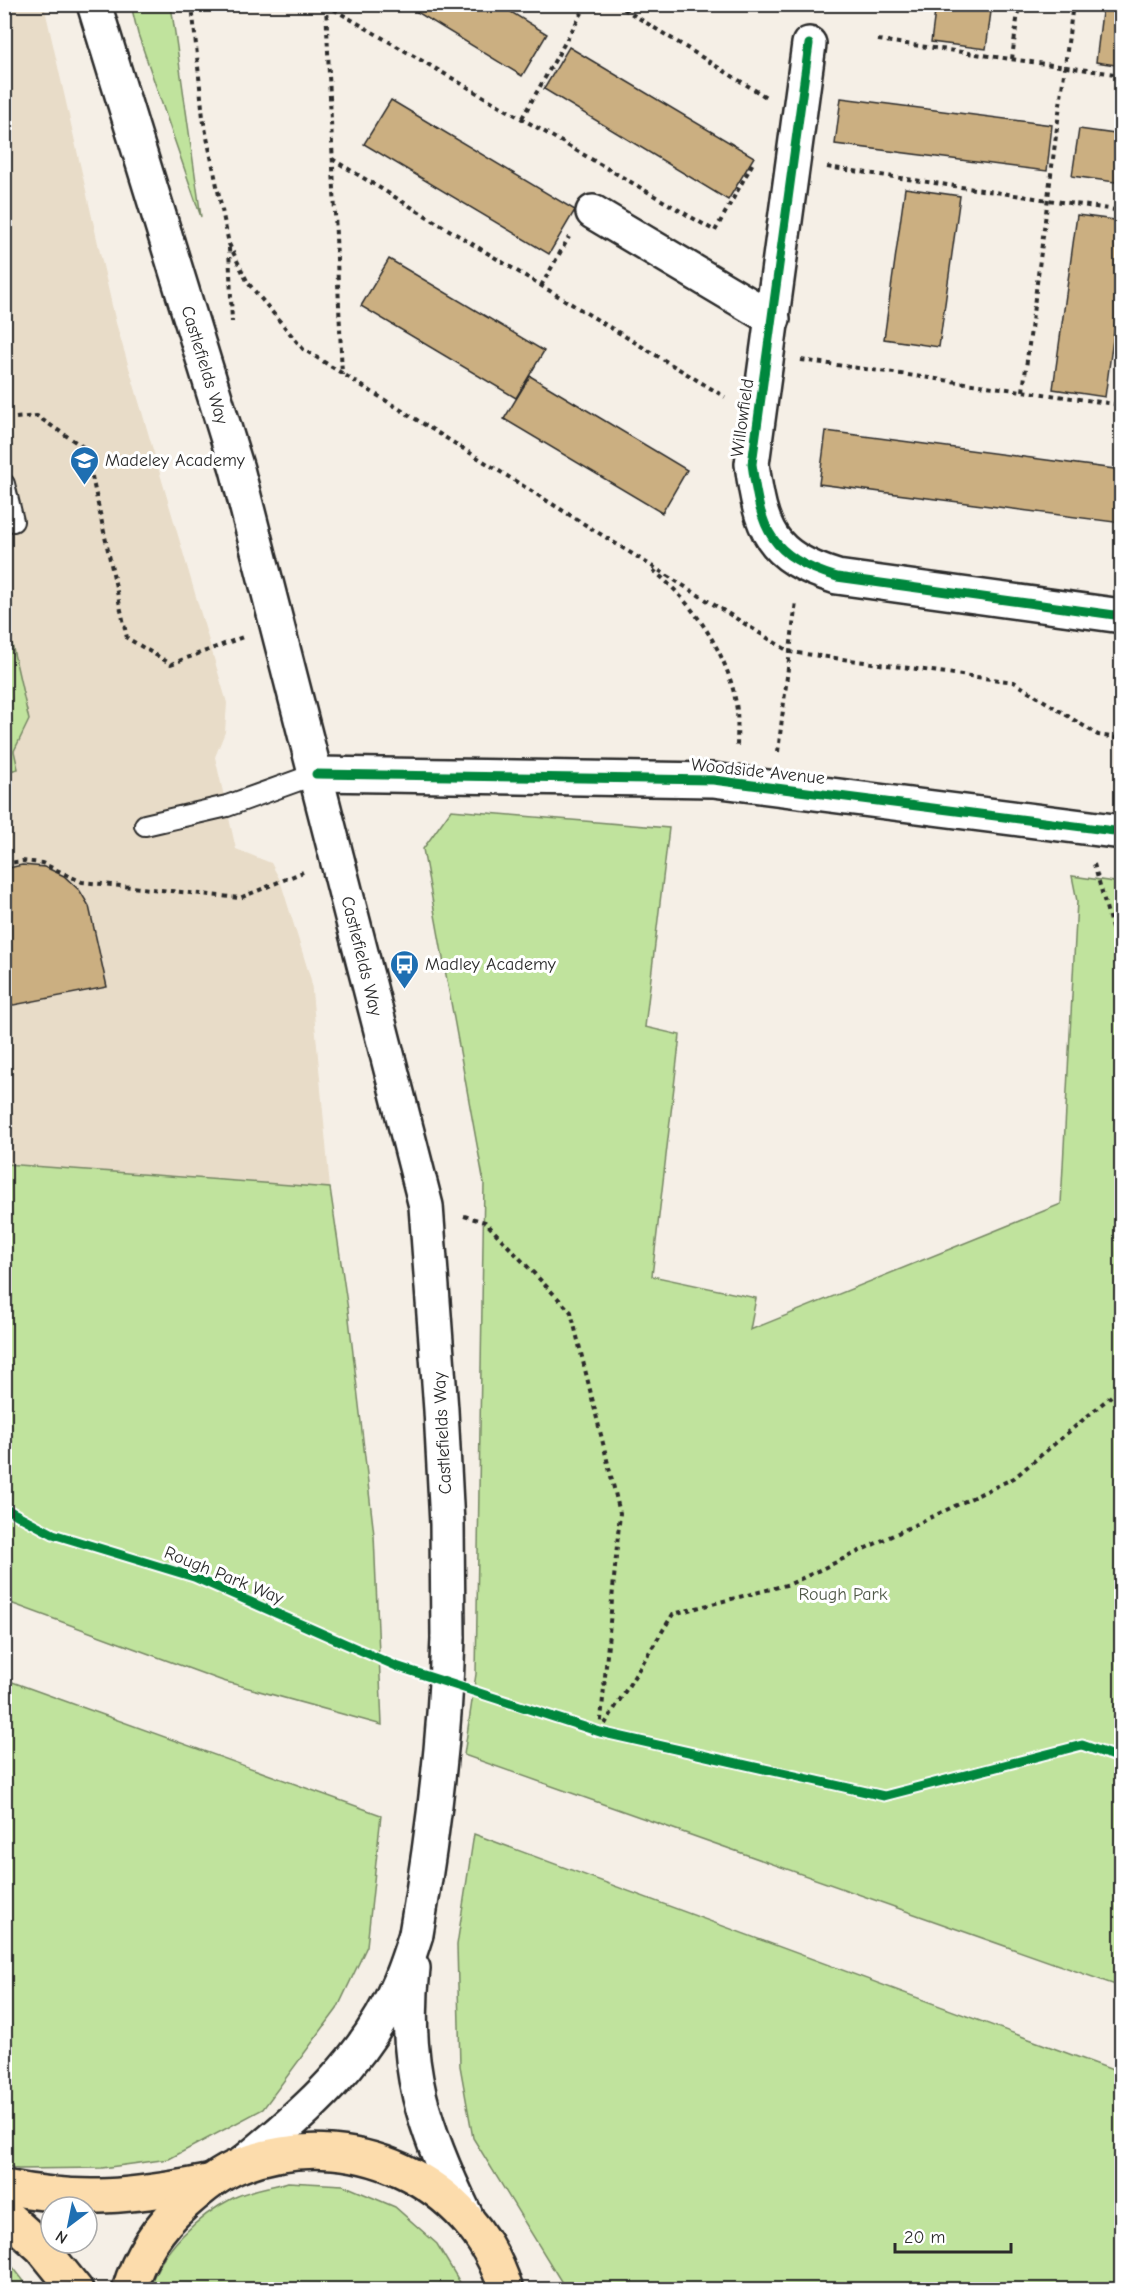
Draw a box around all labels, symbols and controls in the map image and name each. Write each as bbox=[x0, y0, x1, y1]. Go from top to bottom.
street label: Castlefields Way bbox=[177, 303, 233, 428]
street label: Willowfield bbox=[727, 377, 758, 459]
school or university icon: Madeley Academy bbox=[68, 444, 100, 486]
place label: Madeley Academy bbox=[105, 450, 246, 471]
street label: Woodside Avenue bbox=[690, 754, 826, 789]
street label: Castlefields Way bbox=[336, 894, 387, 1019]
bus stop icon: Madley Academy bbox=[388, 948, 420, 990]
place label: Madley Academy bbox=[425, 954, 557, 975]
street label: Castlefields Way bbox=[429, 1370, 456, 1495]
street label: Rough Park Way bbox=[161, 1542, 287, 1609]
park label: Rough Park bbox=[799, 1584, 888, 1605]
north arrow bbox=[39, 2195, 99, 2255]
scale bar bbox=[895, 2216, 1010, 2254]
text: N bbox=[52, 2226, 71, 2247]
text: 20 m bbox=[904, 2227, 945, 2248]

